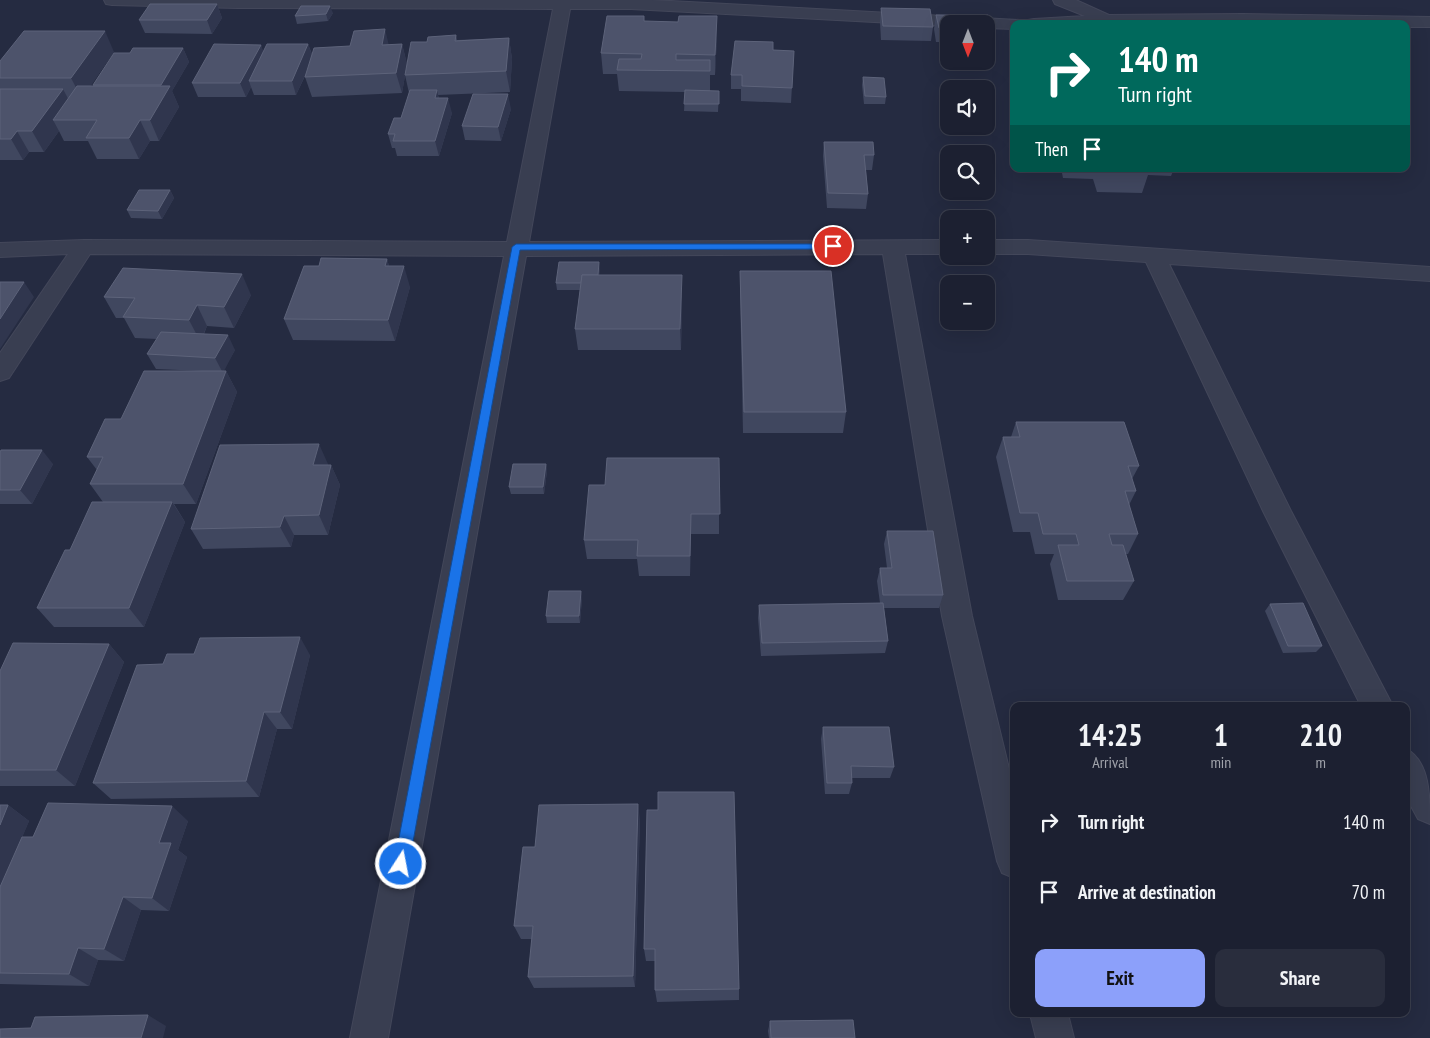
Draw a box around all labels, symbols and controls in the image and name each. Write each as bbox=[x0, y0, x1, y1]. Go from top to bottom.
north arrow bbox=[940, 15, 995, 70]
map controls bbox=[940, 15, 995, 330]
text: 140 m bbox=[1118, 36, 1199, 82]
icon: right bbox=[1035, 40, 1100, 105]
button: sound bbox=[940, 80, 995, 135]
text: Turn right bbox=[1118, 80, 1192, 108]
icon: arrive bbox=[1078, 135, 1106, 163]
text: Then bbox=[1035, 137, 1068, 161]
button: search bbox=[940, 145, 995, 200]
button: + bbox=[940, 210, 995, 265]
pin bbox=[812, 225, 854, 267]
icon: arrive bbox=[819, 232, 847, 260]
button: − bbox=[940, 275, 995, 330]
text: 14:25 bbox=[1078, 715, 1143, 754]
text: 1 bbox=[1214, 715, 1228, 754]
text: 210 bbox=[1299, 715, 1342, 754]
text: Arrival bbox=[1092, 752, 1128, 772]
text: min bbox=[1210, 752, 1231, 772]
text: m bbox=[1315, 752, 1326, 772]
icon: right bbox=[1035, 808, 1063, 836]
text: Turn right bbox=[1078, 810, 1144, 834]
text: 140 m bbox=[1343, 810, 1385, 834]
position arrow bbox=[374, 837, 426, 889]
icon: arrive bbox=[1035, 878, 1063, 906]
text: Arrive at destination bbox=[1078, 880, 1216, 904]
text: 70 m bbox=[1352, 880, 1385, 904]
button: Exit bbox=[1035, 949, 1205, 1007]
button: Share bbox=[1215, 949, 1385, 1007]

